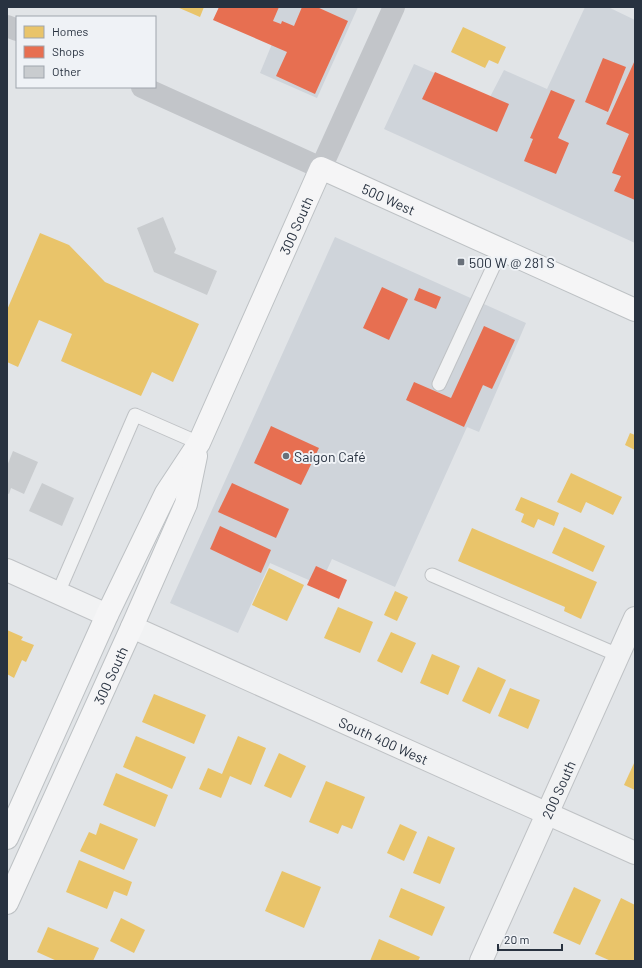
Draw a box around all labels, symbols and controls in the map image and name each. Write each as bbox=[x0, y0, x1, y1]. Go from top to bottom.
legend bbox=[16, 16, 156, 88]
text: Homes bbox=[52, 24, 89, 38]
text: Shops bbox=[52, 44, 85, 58]
text: Other bbox=[52, 64, 82, 78]
street label: 500 West bbox=[359, 179, 418, 218]
street label: 300 South bbox=[275, 194, 316, 257]
place label: 500 W @ 281 S bbox=[469, 254, 555, 271]
marker: 500 W @ 281 S bbox=[456, 257, 466, 267]
place label: Saigon Café bbox=[294, 448, 366, 465]
marker: Saigon Café bbox=[281, 451, 291, 461]
street label: 300 South bbox=[90, 644, 131, 707]
street label: South 400 West bbox=[336, 713, 431, 768]
street label: 200 South bbox=[538, 758, 578, 821]
scale bar bbox=[498, 926, 562, 952]
text: 20 m bbox=[504, 932, 530, 946]

